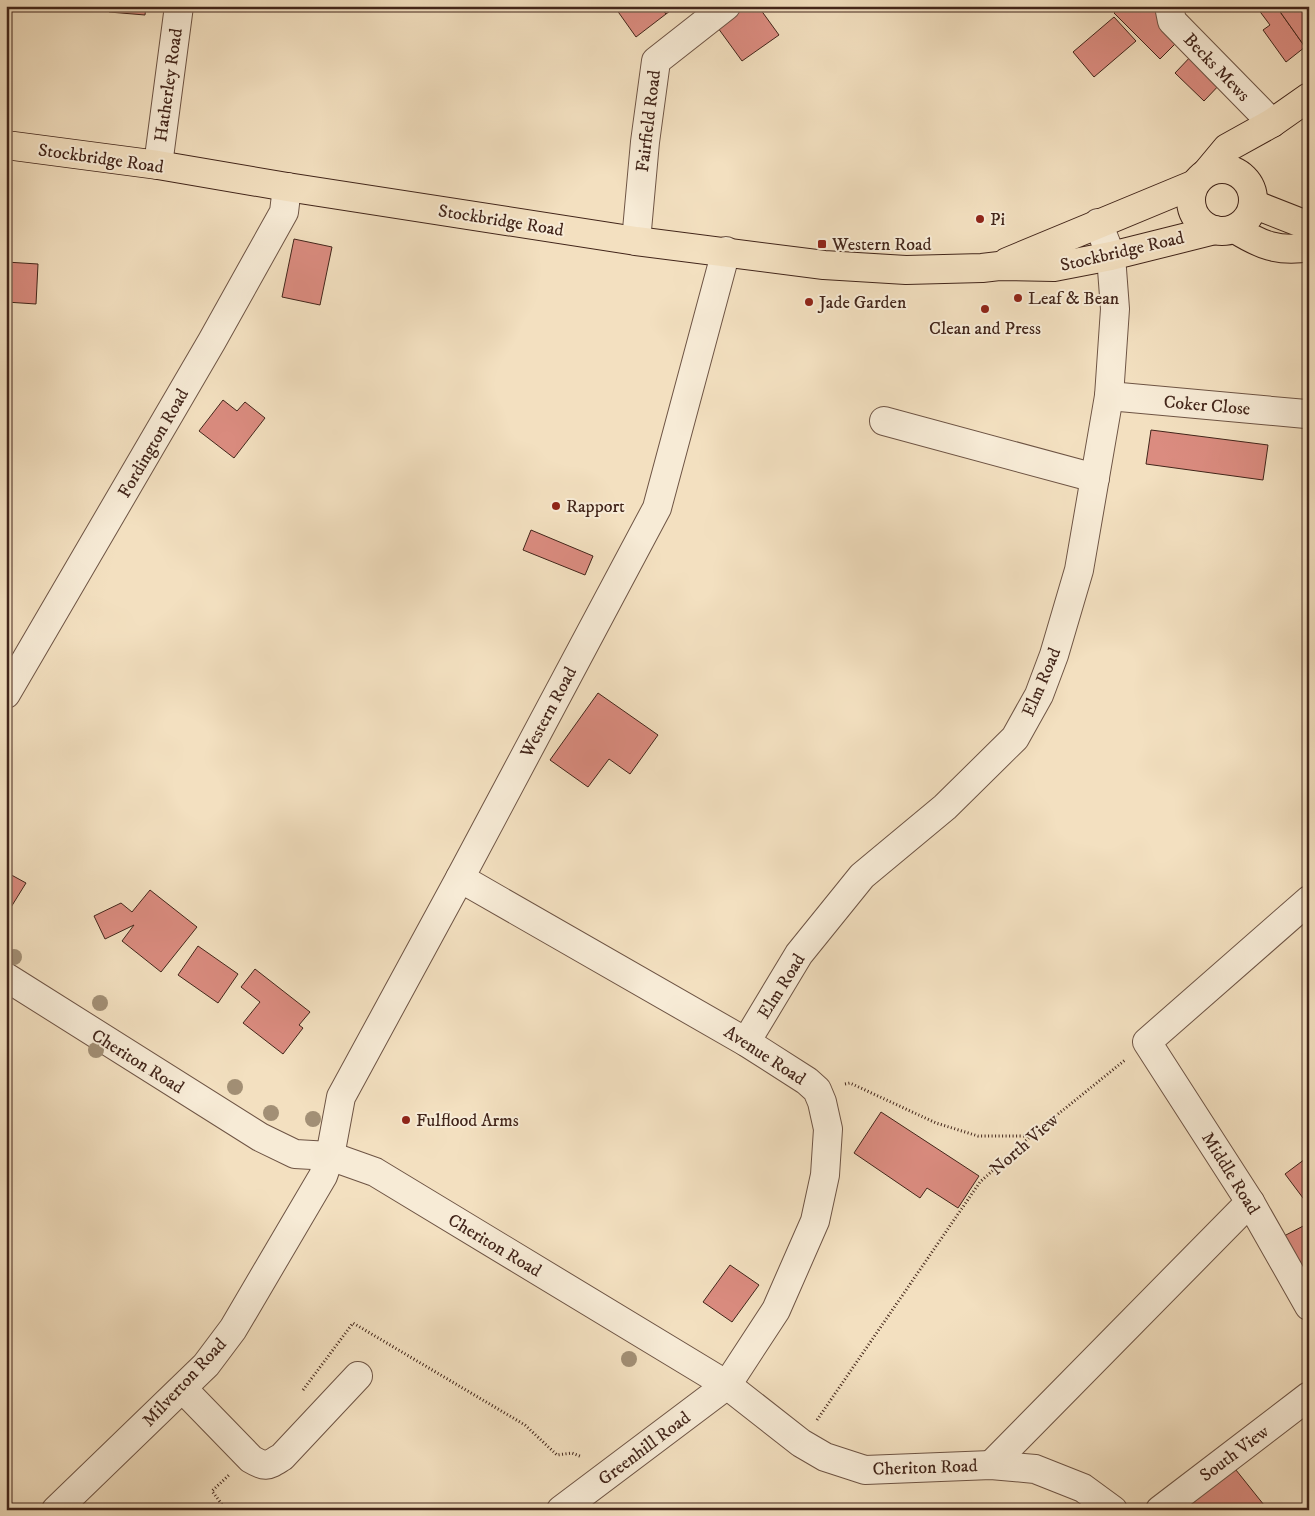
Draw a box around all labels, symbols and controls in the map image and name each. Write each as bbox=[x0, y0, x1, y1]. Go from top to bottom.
street label: Hatherley Road bbox=[150, 27, 188, 143]
street label: Becks Mews bbox=[1178, 29, 1254, 106]
street label: Fairfield Road bbox=[632, 69, 666, 173]
street label: Stockbridge Road bbox=[37, 139, 165, 179]
street label: Stockbridge Road bbox=[437, 200, 565, 242]
place label: Pi bbox=[990, 209, 1005, 231]
marker: Pi bbox=[974, 213, 986, 225]
street label: Stockbridge Road bbox=[1058, 227, 1186, 277]
place label: Western Road bbox=[831, 234, 932, 256]
marker: Western Road bbox=[816, 238, 828, 250]
place label: Leaf & Bean bbox=[1028, 288, 1120, 310]
place label: Jade Garden bbox=[817, 292, 907, 314]
marker: Leaf & Bean bbox=[1012, 292, 1024, 304]
marker: Jade Garden bbox=[803, 296, 815, 308]
marker: Clean and Press bbox=[979, 303, 991, 315]
place label: Clean and Press bbox=[929, 318, 1041, 340]
street label: Fordington Road bbox=[114, 385, 194, 502]
street label: Coker Close bbox=[1163, 391, 1251, 421]
place label: Rapport bbox=[566, 496, 625, 518]
marker: Rapport bbox=[550, 500, 562, 512]
street label: Elm Road bbox=[1018, 645, 1066, 720]
street label: Western Road bbox=[515, 663, 582, 762]
street label: Elm Road bbox=[753, 950, 810, 1023]
street label: Avenue Road bbox=[719, 1021, 809, 1090]
street label: Cheriton Road bbox=[87, 1025, 188, 1099]
street label: North View bbox=[986, 1109, 1064, 1181]
place label: Fulflood Arms bbox=[416, 1110, 519, 1132]
marker: Fulflood Arms bbox=[400, 1114, 412, 1126]
street label: Middle Road bbox=[1196, 1128, 1264, 1219]
street label: Cheriton Road bbox=[444, 1209, 545, 1282]
street label: Milverton Road bbox=[138, 1334, 231, 1432]
street label: Greenhill Road bbox=[594, 1407, 695, 1491]
street label: South View bbox=[1196, 1420, 1274, 1487]
street label: Cheriton Road bbox=[872, 1455, 978, 1481]

